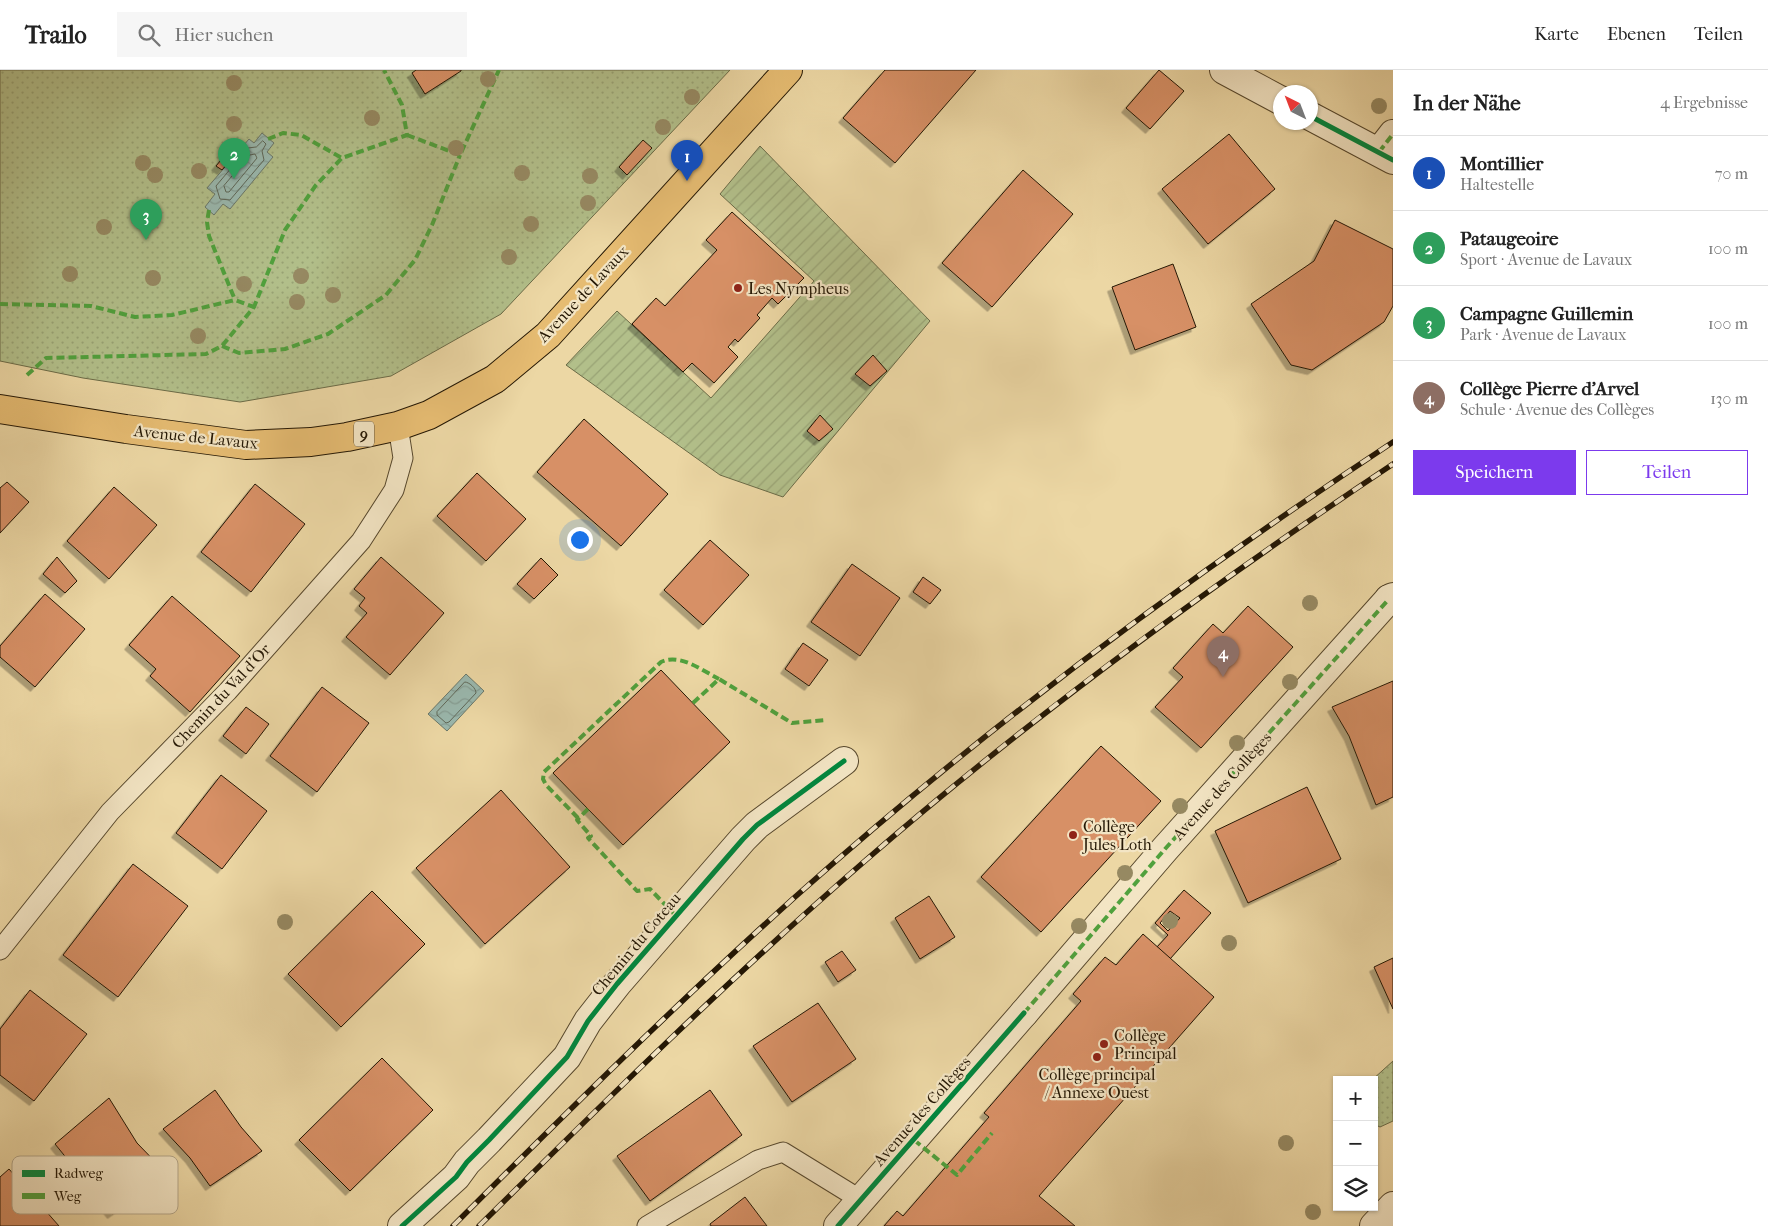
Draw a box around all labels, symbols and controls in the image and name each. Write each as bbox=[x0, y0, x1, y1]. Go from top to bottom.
search box bbox=[117, 12, 467, 57]
text: Trailo bbox=[25, 21, 87, 49]
icon: search bbox=[135, 21, 163, 49]
text: Hier suchen bbox=[175, 24, 274, 46]
text: Karte bbox=[1534, 24, 1579, 45]
text: Ebenen bbox=[1607, 24, 1666, 45]
text: Teilen bbox=[1694, 24, 1743, 45]
north arrow bbox=[1273, 85, 1318, 130]
text: In der Nähe bbox=[1413, 91, 1521, 115]
text: 4 Ergebnisse bbox=[1660, 93, 1748, 112]
pin: 2 bbox=[218, 138, 250, 179]
pin: 1 bbox=[671, 140, 703, 181]
text: Montillier bbox=[1460, 153, 1543, 175]
text: 1 bbox=[1426, 164, 1432, 183]
text: 70 m bbox=[1715, 164, 1748, 183]
text: Haltestelle bbox=[1460, 175, 1534, 194]
pin: 3 bbox=[130, 199, 162, 240]
text: Pataugeoire bbox=[1460, 228, 1558, 250]
text: 2 bbox=[1425, 239, 1433, 258]
text: 100 m bbox=[1708, 239, 1748, 258]
street label: Avenue de Lavaux bbox=[533, 242, 633, 347]
text: Sport · Avenue de Lavaux bbox=[1460, 250, 1632, 269]
place label: Les Nympheus bbox=[748, 279, 849, 298]
marker: Les Nympheus bbox=[732, 282, 744, 294]
text: Campagne Guillemin bbox=[1460, 303, 1633, 325]
text: 3 bbox=[1426, 314, 1432, 333]
text: 100 m bbox=[1708, 314, 1748, 333]
text: Park · Avenue de Lavaux bbox=[1460, 325, 1626, 344]
text: Collège Pierre d'Arvel bbox=[1460, 378, 1639, 400]
text: 4 bbox=[1424, 389, 1434, 408]
text: 130 m bbox=[1710, 389, 1748, 408]
text: Schule · Avenue des Collèges bbox=[1460, 400, 1654, 419]
street label: Avenue de Lavaux bbox=[132, 421, 260, 453]
road number: 9 bbox=[354, 422, 374, 446]
button: Speichern bbox=[1413, 450, 1576, 495]
button: Teilen bbox=[1586, 450, 1748, 495]
your location bbox=[567, 527, 593, 553]
pin: 4 bbox=[1207, 636, 1239, 677]
street label: Chemin du Val d'Or bbox=[168, 640, 274, 752]
street label: Avenue des Collèges bbox=[1168, 728, 1276, 845]
place label: Collège Jules Loth bbox=[1081, 817, 1152, 854]
marker: Collège Jules Loth bbox=[1067, 829, 1079, 841]
street label: Chemin du Coteau bbox=[587, 889, 685, 999]
place label: Collège Principal bbox=[1114, 1026, 1177, 1063]
marker: Collège Principal bbox=[1098, 1038, 1110, 1050]
marker: Collège principal / Annexe Ouest bbox=[1091, 1051, 1103, 1063]
street label: Avenue des Collèges bbox=[869, 1052, 975, 1170]
place label: Collège principal / Annexe Ouest bbox=[1039, 1065, 1156, 1102]
map controls bbox=[1333, 1076, 1378, 1211]
button: + bbox=[1333, 1076, 1378, 1121]
button: − bbox=[1333, 1121, 1378, 1166]
legend bbox=[12, 1156, 178, 1214]
text: Radweg bbox=[54, 1165, 103, 1182]
button: layers bbox=[1333, 1166, 1378, 1211]
text: Weg bbox=[53, 1188, 82, 1205]

